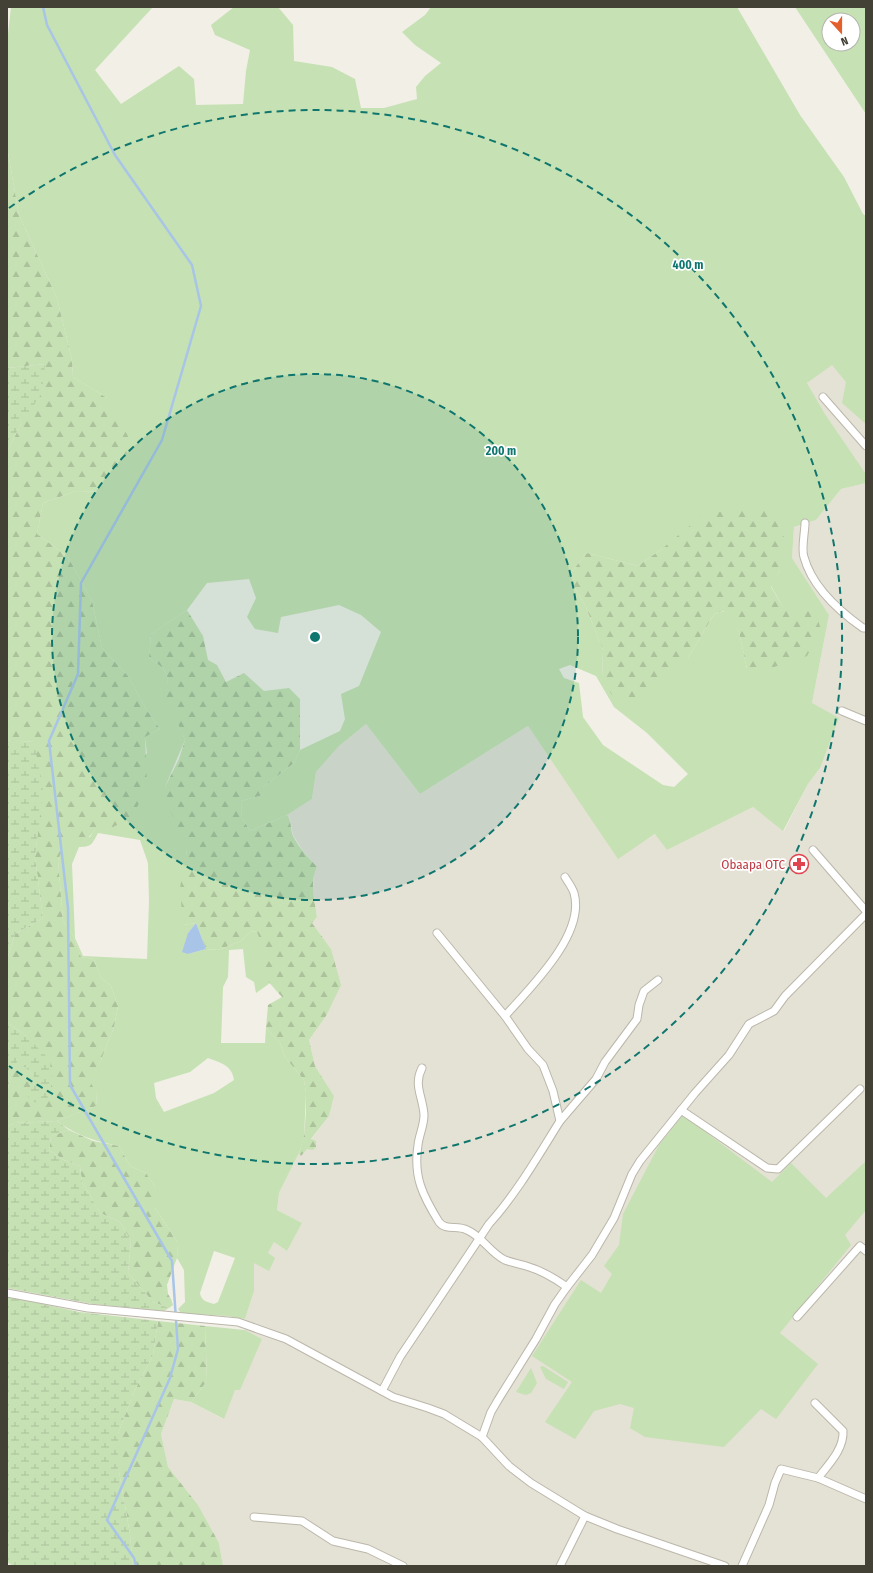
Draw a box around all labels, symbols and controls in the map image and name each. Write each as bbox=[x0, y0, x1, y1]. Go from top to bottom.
north arrow bbox=[821, 12, 861, 52]
text: N bbox=[839, 34, 850, 48]
text: 400 m bbox=[673, 258, 703, 272]
text: 200 m bbox=[485, 444, 516, 458]
centre of rings bbox=[308, 630, 322, 644]
pharmacy icon: Obaapa OTC bbox=[788, 853, 810, 875]
place label: Obaapa OTC bbox=[721, 857, 785, 872]

